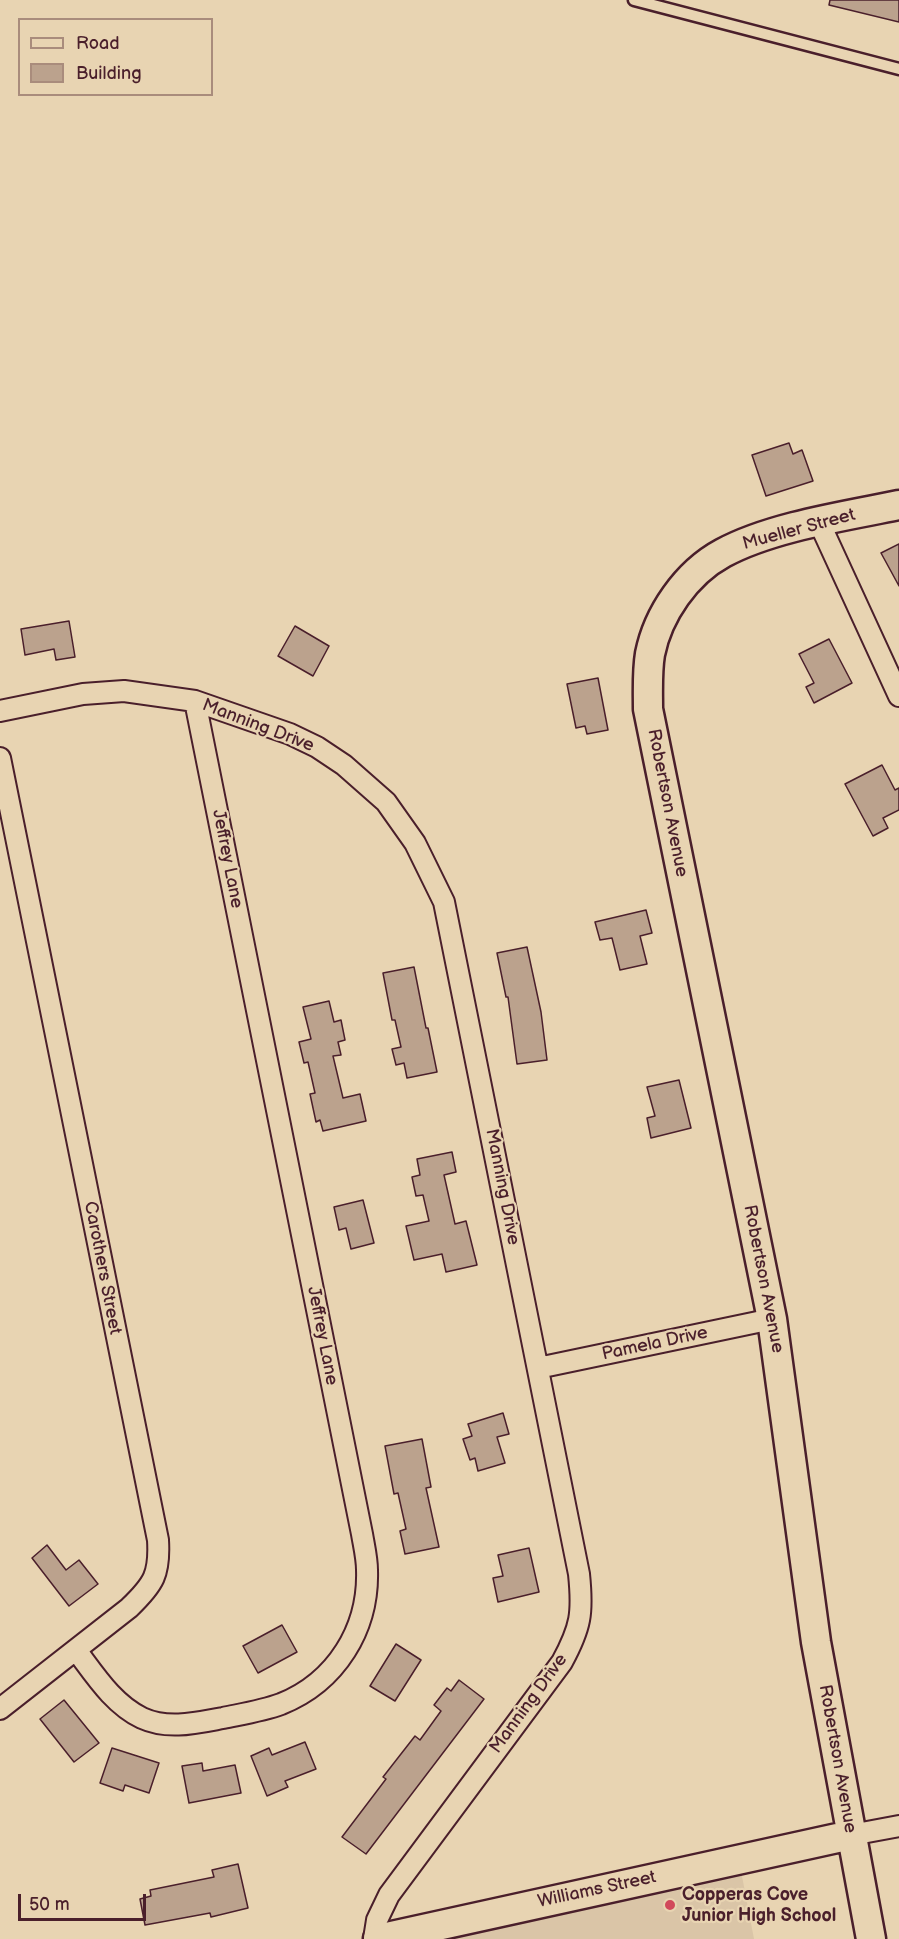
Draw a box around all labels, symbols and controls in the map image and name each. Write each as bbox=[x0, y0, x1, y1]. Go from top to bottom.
legend bbox=[18, 18, 213, 96]
text: Road bbox=[76, 33, 120, 54]
text: Building bbox=[76, 63, 142, 84]
street label: Mueller Street bbox=[740, 505, 858, 555]
street label: Manning Drive bbox=[199, 695, 317, 757]
street label: Robertson Avenue bbox=[642, 727, 692, 879]
street label: Jeffrey Lane bbox=[207, 808, 247, 910]
street label: Manning Drive bbox=[480, 1127, 524, 1247]
street label: Carothers Street bbox=[79, 1200, 125, 1336]
street label: Robertson Avenue bbox=[738, 1203, 788, 1355]
street label: Jeffrey Lane bbox=[302, 1285, 342, 1387]
street label: Pamela Drive bbox=[600, 1322, 710, 1366]
street label: Manning Drive bbox=[486, 1650, 572, 1758]
street label: Robertson Avenue bbox=[813, 1683, 861, 1835]
street label: Williams Street bbox=[536, 1867, 658, 1913]
scale bar bbox=[21, 1882, 148, 1920]
place label: Copperas Cove Junior High School bbox=[682, 1884, 836, 1926]
text: 50 m bbox=[29, 1894, 70, 1915]
marker: Copperas Cove Junior High School bbox=[663, 1898, 677, 1912]

